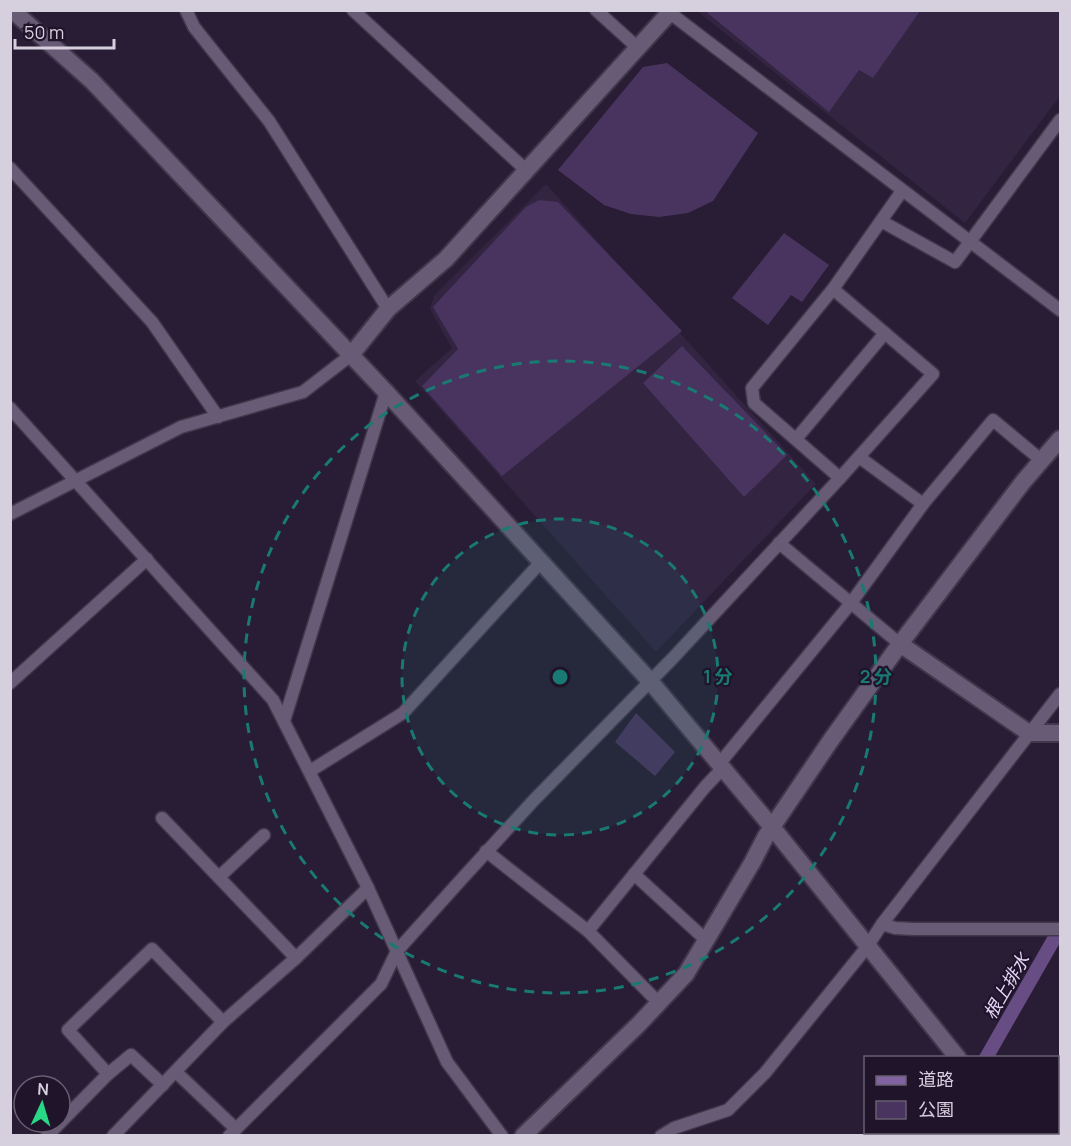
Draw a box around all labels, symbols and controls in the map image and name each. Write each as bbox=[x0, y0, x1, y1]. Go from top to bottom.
scale bar bbox=[15, 12, 114, 50]
text: 50 m bbox=[24, 20, 64, 44]
text: 1 分 bbox=[703, 664, 733, 688]
text: 2 分 bbox=[860, 664, 892, 688]
centre of rings bbox=[550, 667, 570, 687]
water label: 根上排水 bbox=[978, 947, 1035, 1023]
legend bbox=[864, 1056, 1059, 1134]
text: 道路 bbox=[918, 1067, 954, 1091]
north arrow bbox=[12, 1074, 72, 1134]
text: N bbox=[37, 1078, 50, 1100]
text: 公園 bbox=[918, 1097, 954, 1121]

